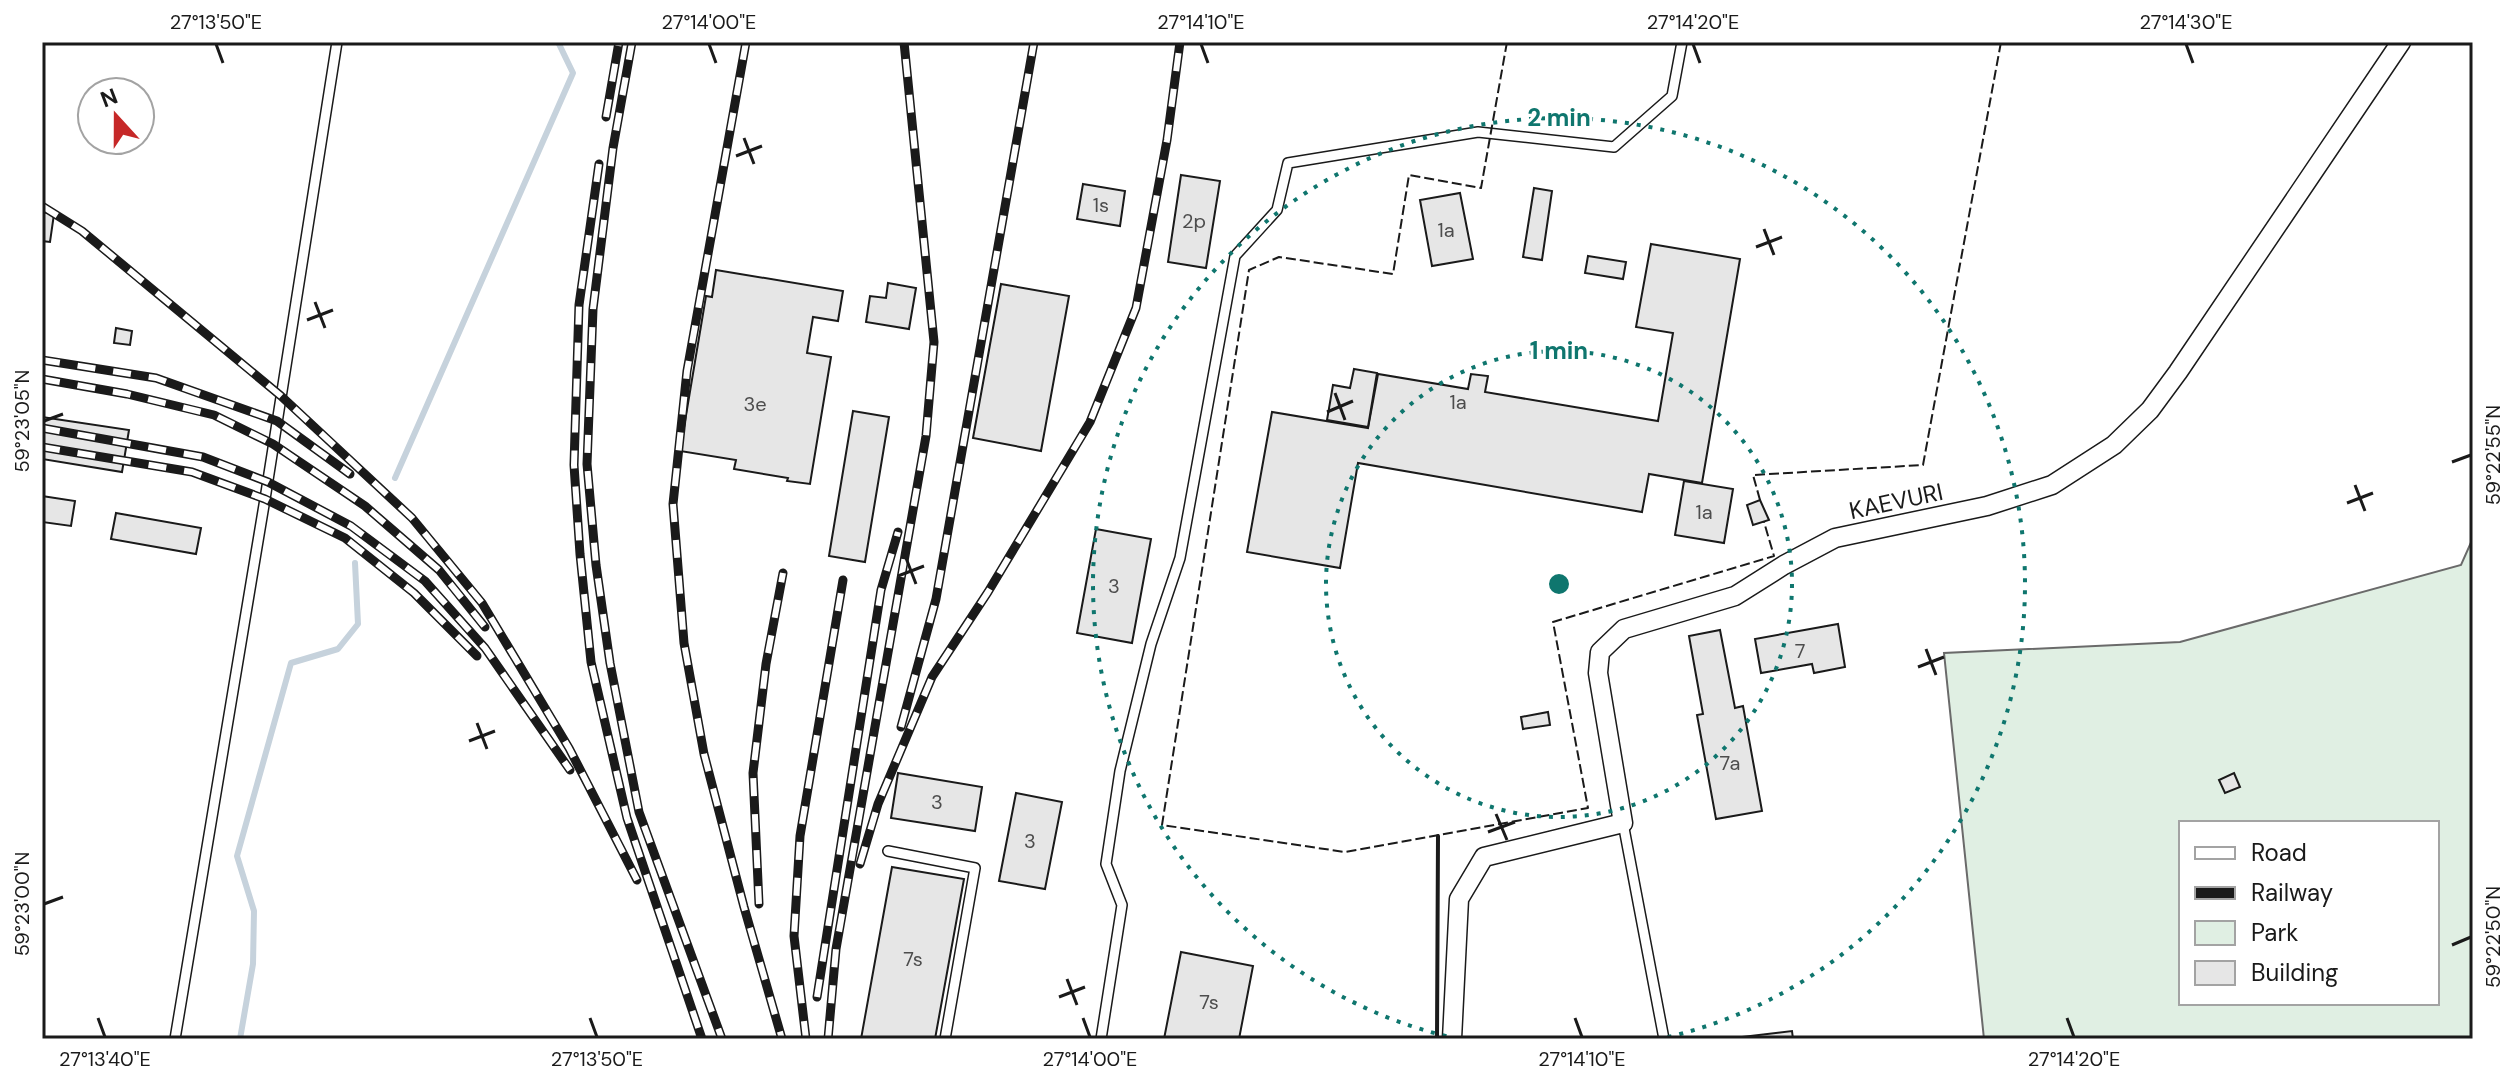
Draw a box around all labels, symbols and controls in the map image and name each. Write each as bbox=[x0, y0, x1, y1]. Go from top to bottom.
text: 27°13'50"E bbox=[170, 9, 262, 35]
text: 27°14'00"E bbox=[662, 9, 756, 35]
text: 27°14'10"E bbox=[1157, 9, 1245, 35]
text: 27°14'20"E bbox=[1647, 9, 1739, 35]
text: 27°14'30"E bbox=[2140, 9, 2232, 35]
north arrow bbox=[76, 76, 156, 156]
text: N bbox=[96, 81, 122, 114]
text: 2 min bbox=[1527, 102, 1591, 133]
house number: 1s bbox=[1093, 192, 1109, 218]
house number: 2p bbox=[1182, 208, 1206, 234]
house number: 1a bbox=[1437, 217, 1455, 243]
text: 1 min bbox=[1530, 335, 1588, 366]
text: 59°23'05"N bbox=[9, 370, 35, 472]
house number: 1a bbox=[1449, 389, 1467, 415]
house number: 3e bbox=[743, 391, 767, 417]
text: 59°22'55"N bbox=[2480, 405, 2506, 505]
street label: KAEVURI bbox=[1846, 476, 1946, 526]
house number: 1a bbox=[1695, 499, 1713, 525]
centre of rings bbox=[1545, 570, 1573, 598]
house number: 3 bbox=[1108, 573, 1120, 599]
house number: 7 bbox=[1795, 638, 1805, 664]
house number: 7a bbox=[1720, 750, 1740, 776]
house number: 3 bbox=[931, 789, 943, 815]
legend bbox=[2179, 821, 2439, 1005]
house number: 3 bbox=[1024, 828, 1036, 854]
text: Road bbox=[2251, 837, 2307, 868]
text: 59°23'00"N bbox=[9, 852, 35, 956]
text: Railway bbox=[2251, 877, 2333, 908]
text: 59°22'50"N bbox=[2480, 886, 2506, 988]
text: Park bbox=[2251, 917, 2298, 948]
house number: 7s bbox=[903, 946, 923, 972]
text: Building bbox=[2251, 957, 2338, 988]
house number: 7s bbox=[1199, 989, 1219, 1015]
text: 27°13'40"E bbox=[59, 1046, 151, 1072]
text: 27°13'50"E bbox=[551, 1046, 643, 1072]
text: 27°14'00"E bbox=[1043, 1046, 1137, 1072]
text: 27°14'10"E bbox=[1538, 1046, 1626, 1072]
text: 27°14'20"E bbox=[2028, 1046, 2120, 1072]

